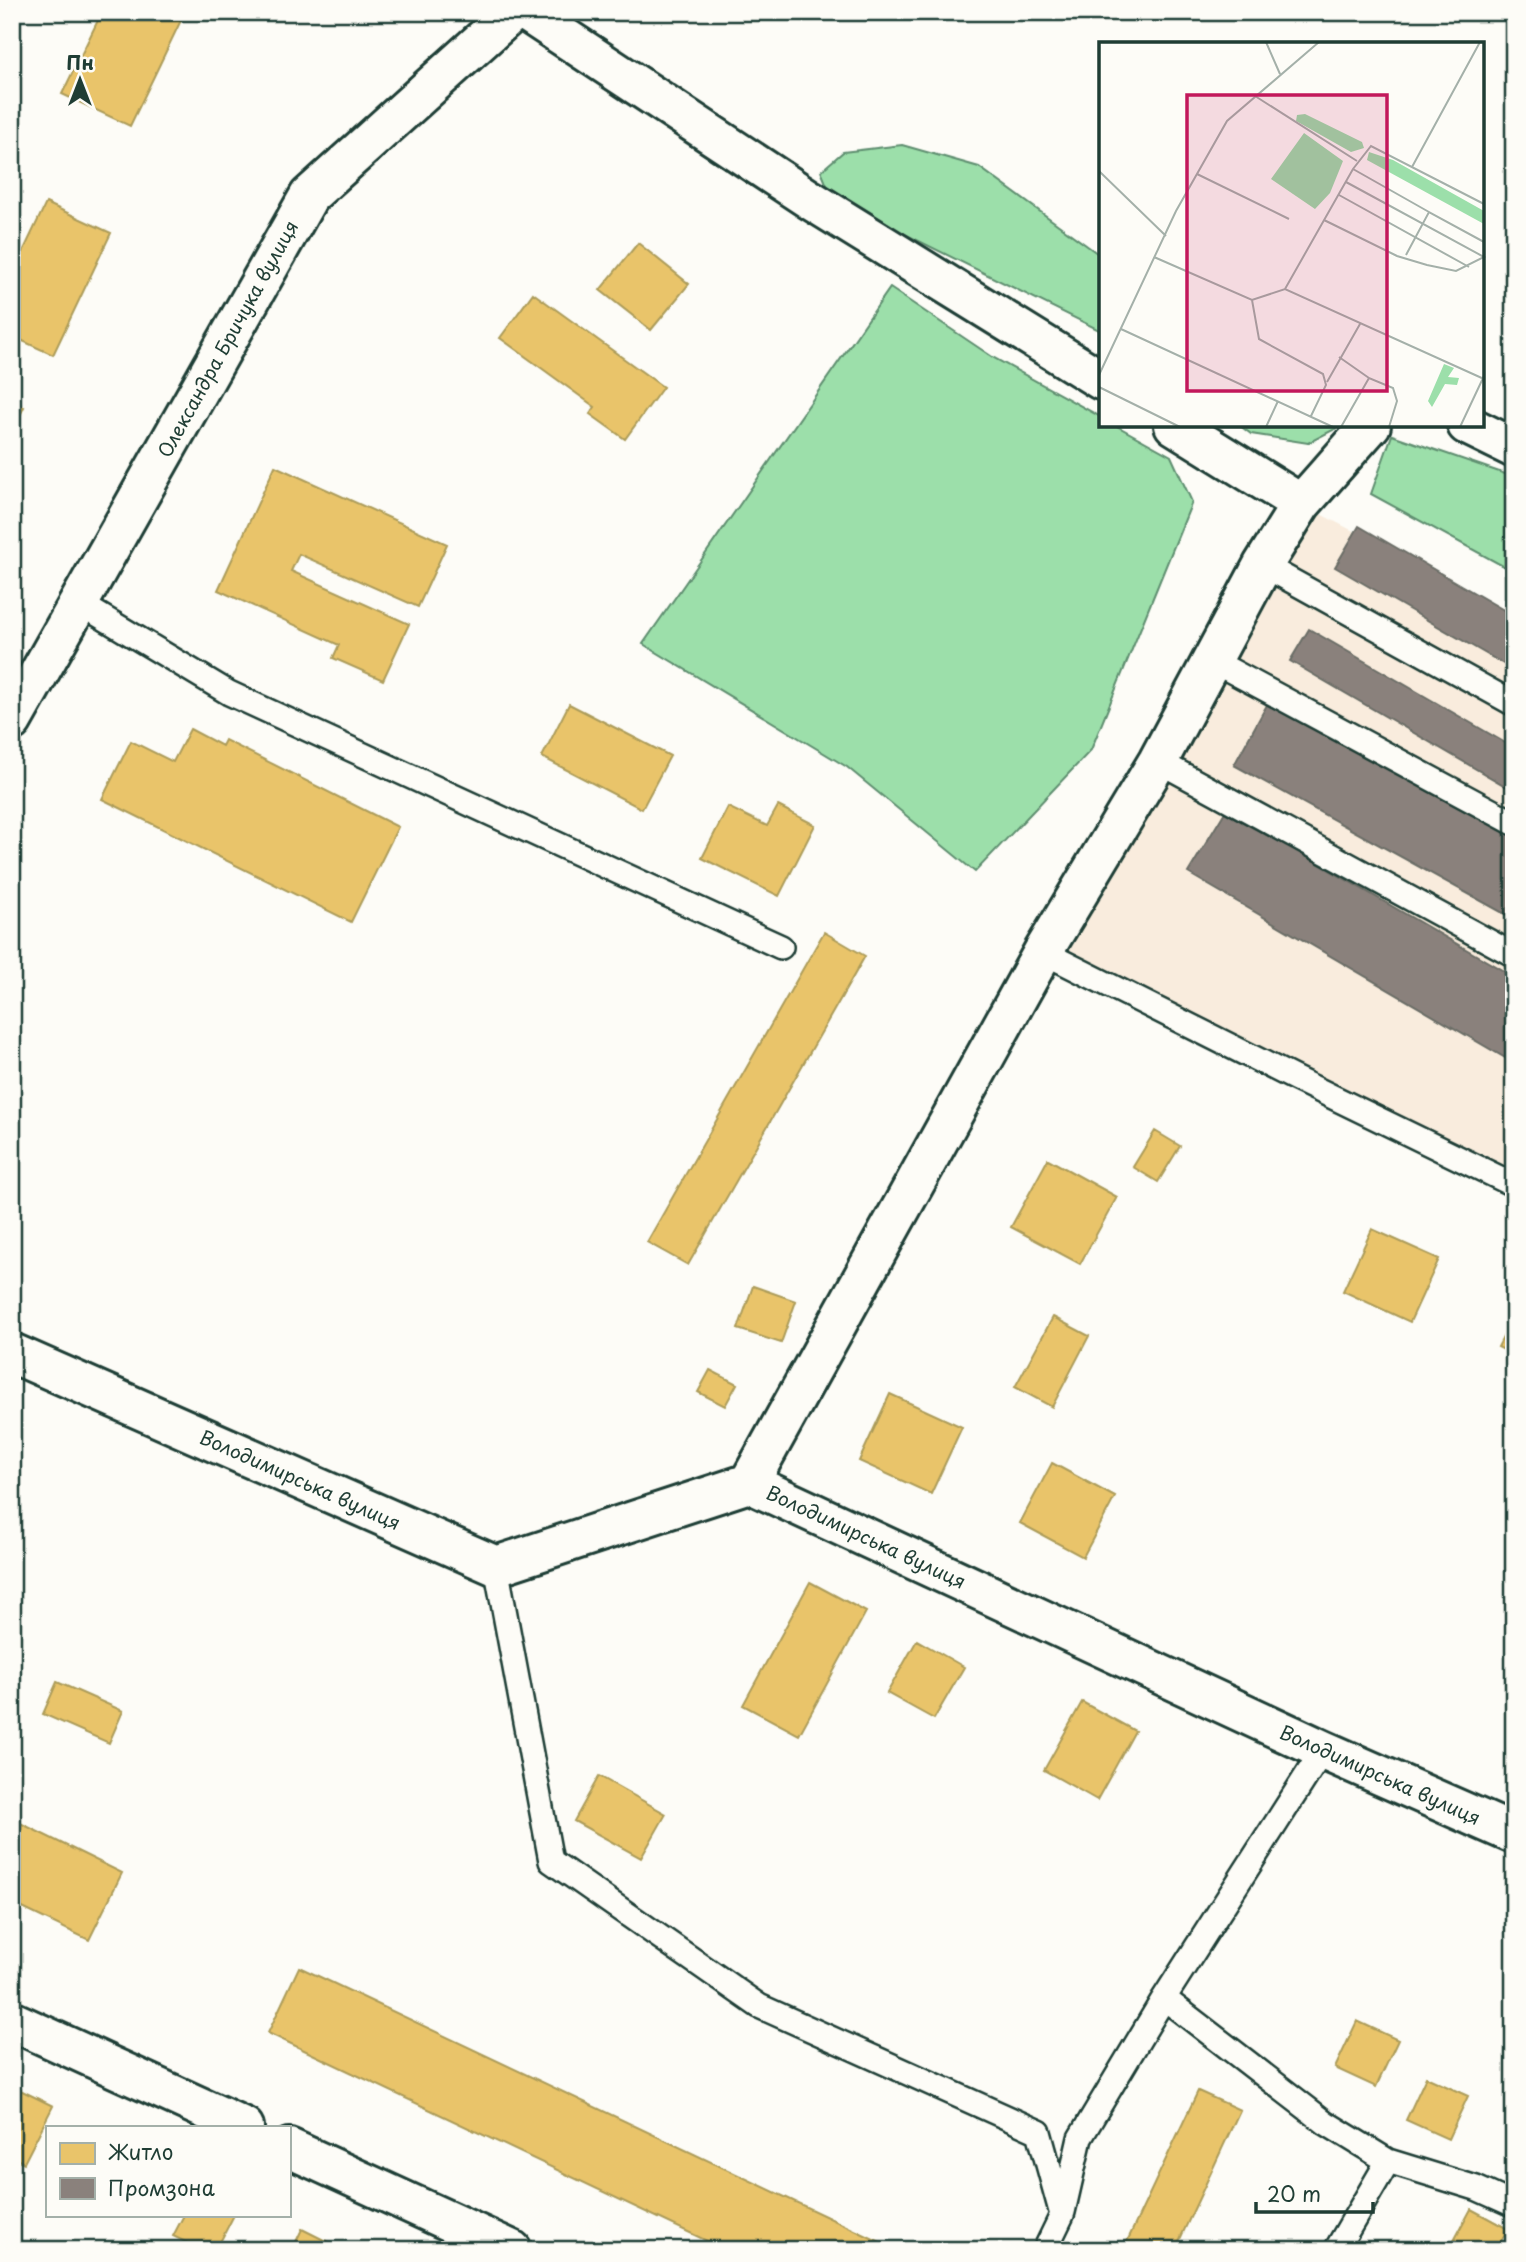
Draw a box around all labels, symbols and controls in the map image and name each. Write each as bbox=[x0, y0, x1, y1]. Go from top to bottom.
inset map bbox=[1099, 42, 1484, 427]
north arrow bbox=[46, 46, 116, 116]
text: Пн bbox=[66, 48, 94, 76]
street label: Олександра Бричука вулиця bbox=[150, 215, 304, 462]
street label: Володимирська вулиця bbox=[195, 1422, 405, 1536]
street label: Володимирська вулиця bbox=[762, 1477, 971, 1595]
street label: Володимирська вулиця bbox=[1275, 1717, 1485, 1831]
legend bbox=[46, 2126, 290, 2216]
text: Житло bbox=[108, 2135, 173, 2167]
text: Промзона bbox=[108, 2171, 215, 2203]
scale bar bbox=[1256, 2171, 1374, 2215]
text: 20 m bbox=[1267, 2177, 1321, 2209]

